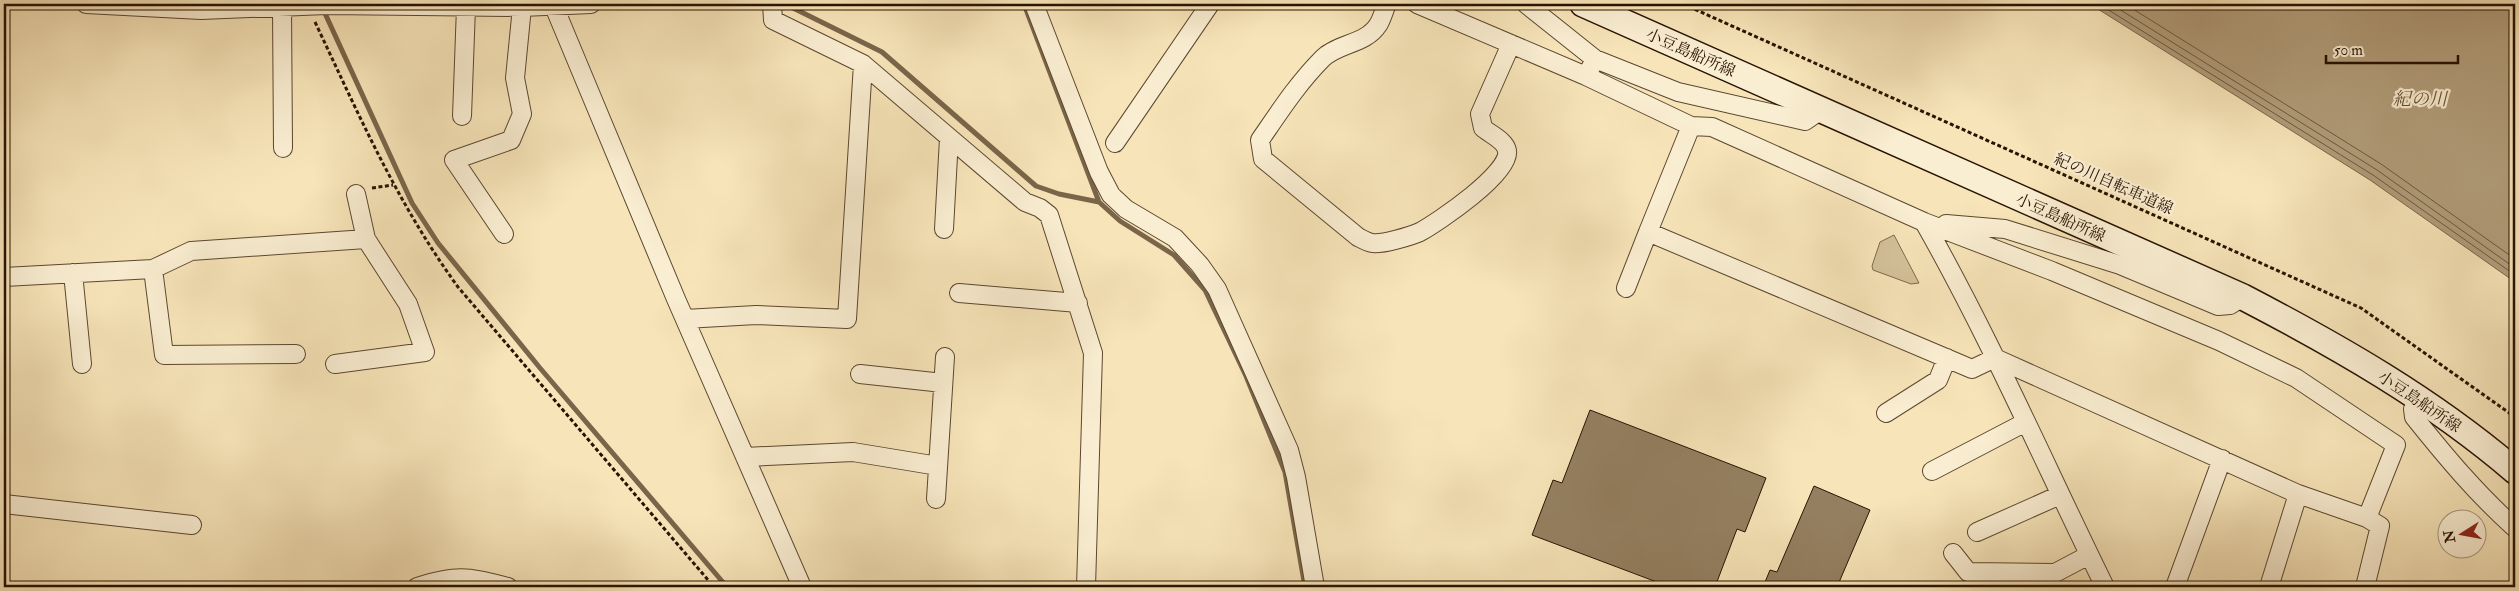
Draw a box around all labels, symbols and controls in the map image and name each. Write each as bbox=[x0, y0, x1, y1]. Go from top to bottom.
street label: 小豆島船所線 bbox=[1643, 24, 1739, 82]
scale bar bbox=[2326, 32, 2459, 64]
text: 50 m bbox=[2334, 41, 2363, 60]
water label: 紀の川 bbox=[2393, 88, 2449, 111]
street label: 紀の川自転車道線 bbox=[2051, 149, 2176, 219]
street label: 小豆島船所線 bbox=[2013, 189, 2109, 247]
street label: 小豆島船所線 bbox=[2374, 367, 2465, 437]
north arrow bbox=[2436, 508, 2486, 558]
text: N bbox=[2440, 528, 2459, 545]

